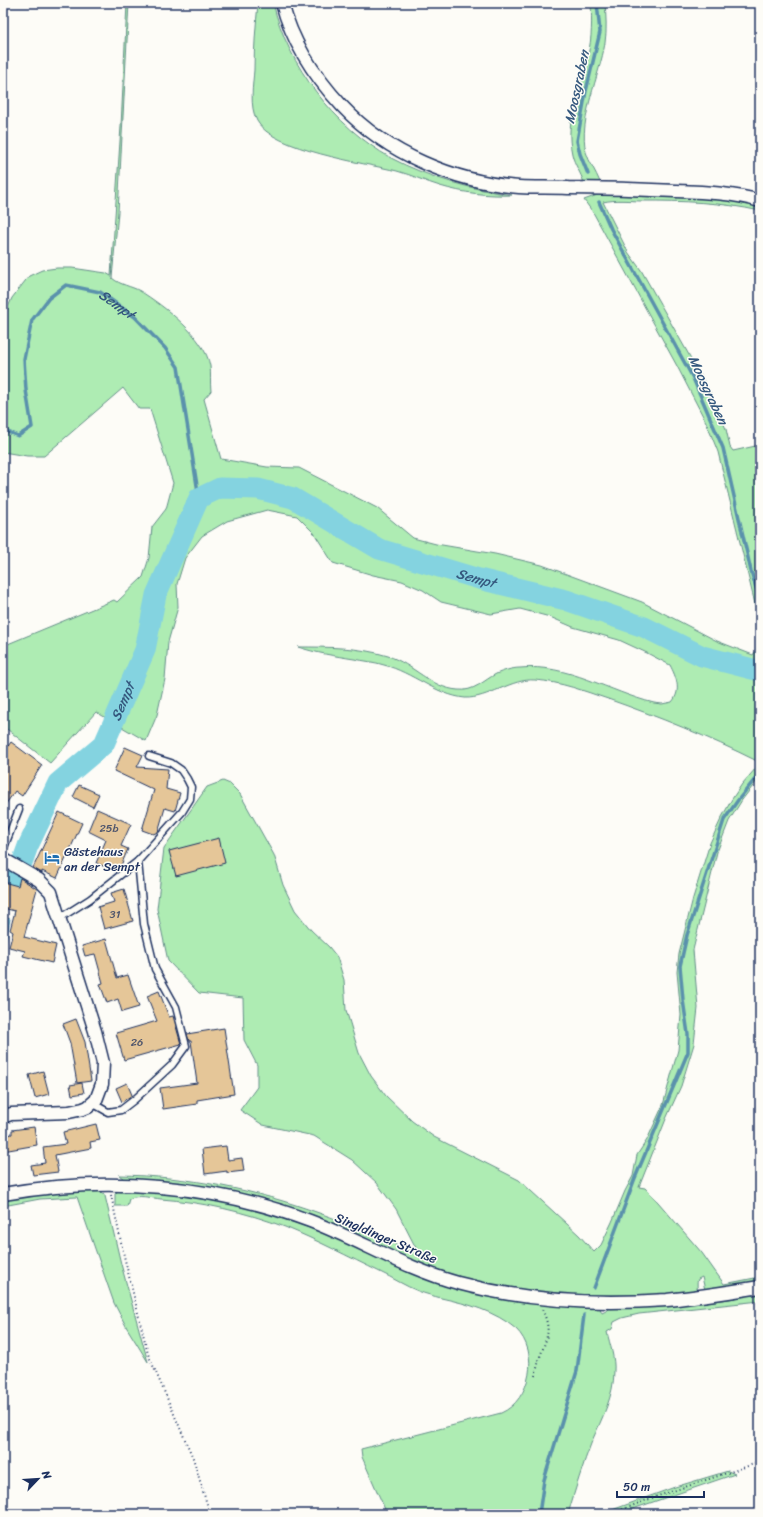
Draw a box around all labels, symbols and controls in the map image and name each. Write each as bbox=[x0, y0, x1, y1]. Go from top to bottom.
water label: Moosgraben bbox=[557, 47, 597, 126]
water label: Sempt bbox=[94, 282, 142, 327]
water label: Moosgraben bbox=[681, 351, 736, 430]
water label: Sempt bbox=[453, 560, 501, 596]
water label: Sempt bbox=[103, 676, 143, 725]
house number: 25b bbox=[99, 819, 119, 838]
place label: Gästehaus an der Sempt bbox=[64, 840, 140, 878]
hotel icon: Gästehaus an der Sempt bbox=[43, 849, 61, 867]
house number: 31 bbox=[110, 905, 121, 924]
house number: 26 bbox=[131, 1033, 143, 1052]
street label: Singldinger Straße bbox=[331, 1206, 441, 1270]
north arrow bbox=[18, 1459, 58, 1499]
text: N bbox=[36, 1467, 57, 1483]
scale bar bbox=[617, 1473, 704, 1499]
text: 50 m bbox=[623, 1476, 650, 1498]

